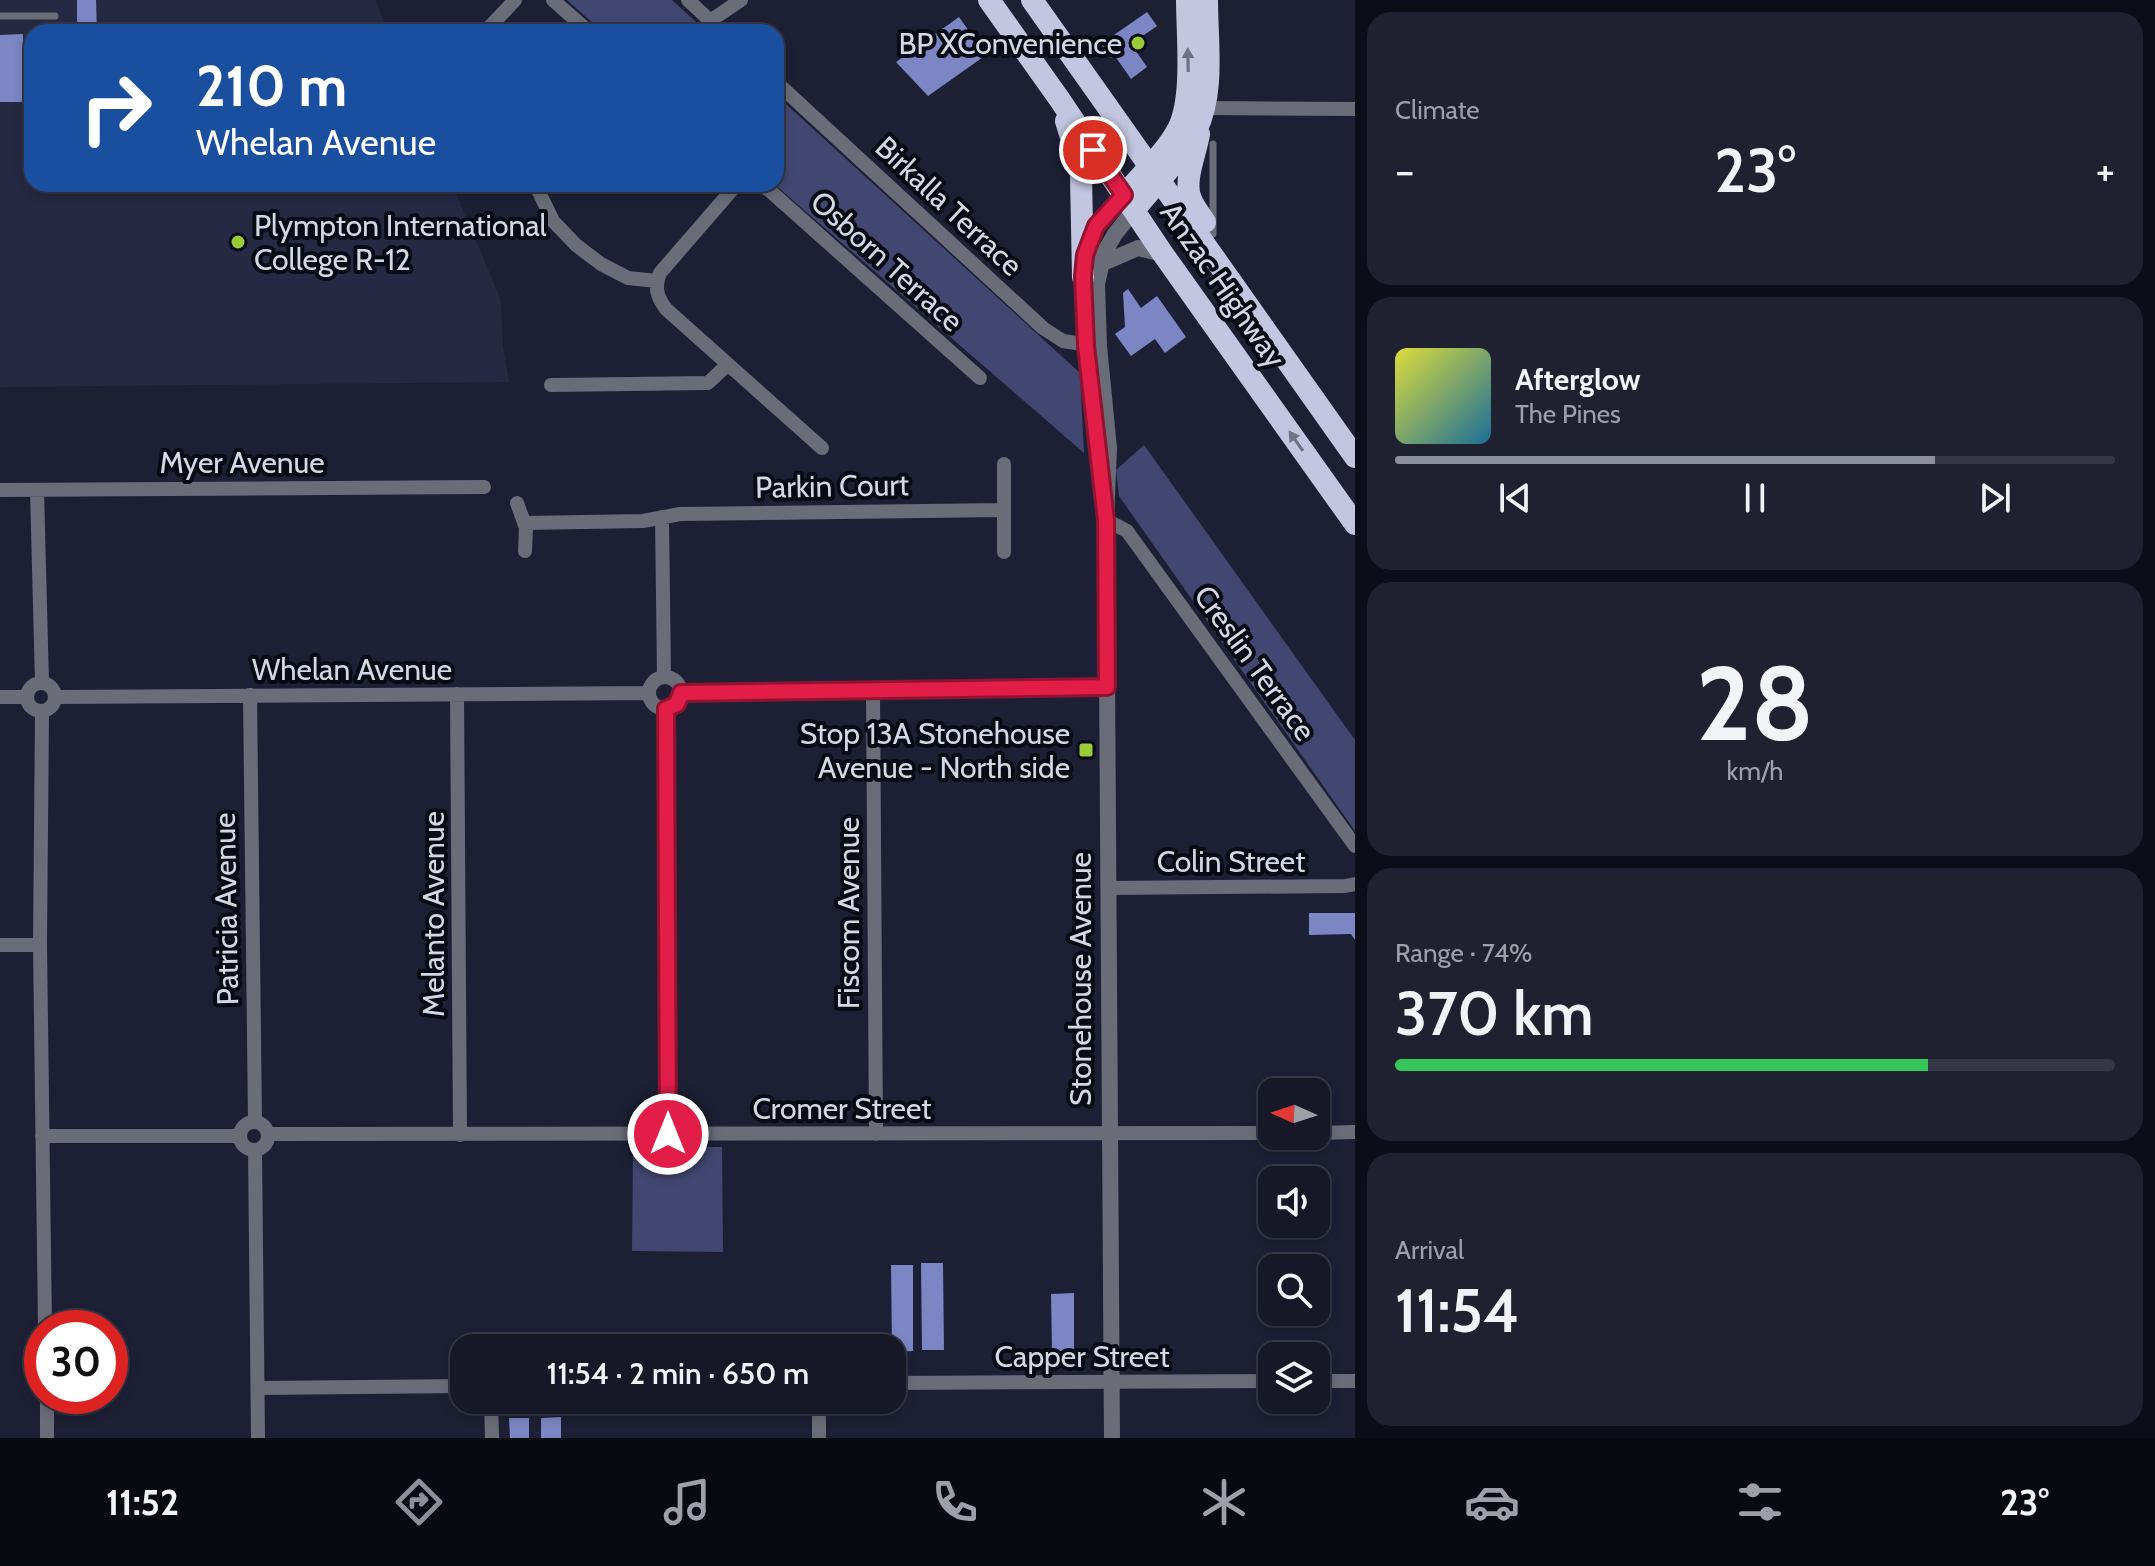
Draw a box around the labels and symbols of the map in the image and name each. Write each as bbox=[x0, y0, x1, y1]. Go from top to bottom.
place label: BP XConvenience bbox=[898, 25, 1122, 62]
marker: BP XConvenience bbox=[1129, 34, 1147, 52]
one-way arrow bbox=[1182, 47, 1194, 72]
pin bbox=[1059, 116, 1127, 184]
street label: Birkalla Terrace bbox=[868, 129, 1030, 283]
street label: Osborn Terrace bbox=[803, 183, 971, 339]
street label: Anzac Highway bbox=[1153, 195, 1293, 375]
place label: Plympton International College R-12 bbox=[254, 207, 547, 278]
marker: Plympton International College R-12 bbox=[229, 233, 247, 251]
one-way arrow bbox=[1289, 430, 1304, 451]
street label: Myer Avenue bbox=[159, 444, 325, 481]
street label: Parkin Court bbox=[755, 466, 909, 506]
street label: Creslin Terrace bbox=[1186, 578, 1324, 748]
street label: Whelan Avenue bbox=[252, 651, 452, 688]
place label: Stop 13A Stonehouse Avenue - North side bbox=[800, 715, 1070, 786]
marker: Stop 13A Stonehouse Avenue - North side bbox=[1077, 741, 1095, 759]
street label: Melanto Avenue bbox=[415, 811, 452, 1017]
street label: Patricia Avenue bbox=[206, 812, 246, 1006]
street label: Fiscom Avenue bbox=[830, 817, 867, 1009]
street label: Colin Street bbox=[1157, 843, 1305, 880]
street label: Stonehouse Avenue bbox=[1062, 852, 1099, 1106]
north arrow bbox=[1258, 1078, 1330, 1150]
street label: Cromer Street bbox=[753, 1090, 931, 1127]
position arrow bbox=[626, 1092, 710, 1176]
speed limit sign: 30 bbox=[24, 1310, 128, 1414]
street label: Capper Street bbox=[995, 1338, 1170, 1375]

